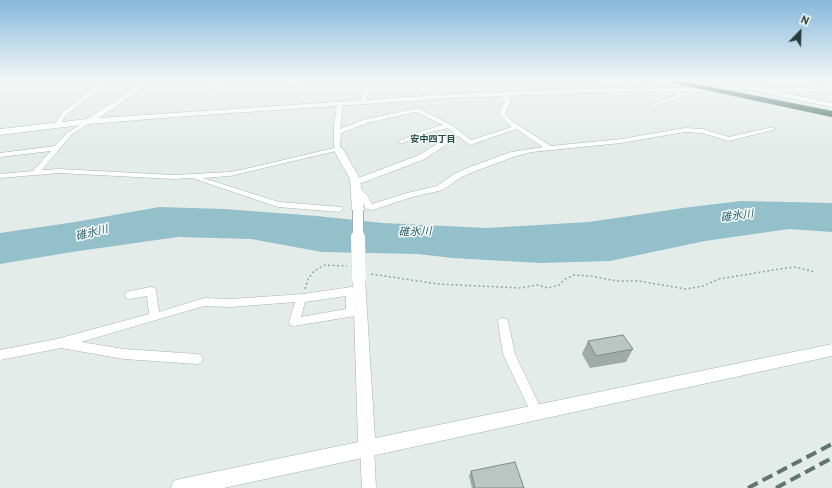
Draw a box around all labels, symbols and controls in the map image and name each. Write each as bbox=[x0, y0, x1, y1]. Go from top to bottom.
north arrow bbox=[780, 12, 820, 52]
text: N bbox=[798, 13, 811, 29]
district label: 安中四丁目 bbox=[411, 135, 455, 145]
water label: 碓氷川 bbox=[720, 208, 754, 226]
water label: 碓氷川 bbox=[74, 224, 110, 244]
water label: 碓氷川 bbox=[398, 226, 432, 240]

